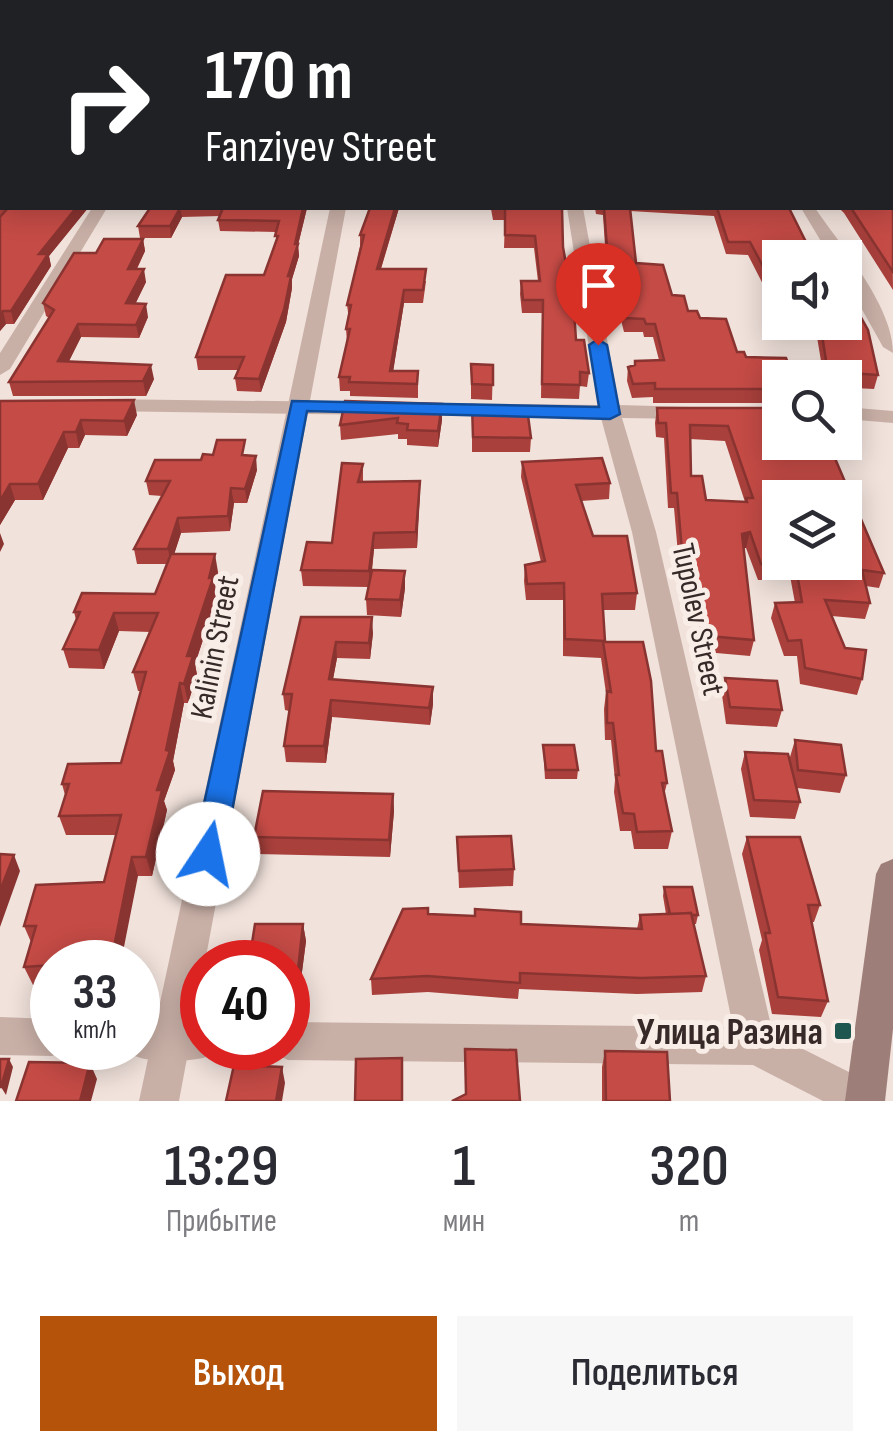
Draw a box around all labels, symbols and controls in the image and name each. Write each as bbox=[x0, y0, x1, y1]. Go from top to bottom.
text: 170 m bbox=[205, 35, 353, 119]
icon: right bbox=[40, 40, 170, 170]
text: Fanziyev Street bbox=[205, 120, 437, 175]
map controls bbox=[762, 240, 862, 580]
button: sound bbox=[762, 240, 862, 340]
pin bbox=[556, 243, 641, 346]
icon: arrive bbox=[571, 258, 626, 313]
button: search bbox=[762, 360, 862, 460]
button: layers bbox=[762, 480, 862, 580]
street label: Tupolev Street bbox=[662, 540, 733, 699]
street label: Kalinin Street bbox=[182, 572, 248, 722]
position arrow bbox=[156, 802, 260, 906]
speed limit sign: 40 bbox=[180, 940, 310, 1070]
text: 33 bbox=[73, 963, 117, 1023]
place label: Улица Разина bbox=[637, 1010, 823, 1055]
text: km/h bbox=[73, 1015, 117, 1046]
marker: Улица Разина bbox=[832, 1020, 854, 1042]
text: 13:29 bbox=[164, 1131, 279, 1203]
text: 1 bbox=[453, 1131, 475, 1203]
text: 320 bbox=[649, 1131, 729, 1203]
text: Прибытие bbox=[166, 1202, 277, 1241]
text: мин bbox=[443, 1202, 485, 1241]
text: m bbox=[679, 1202, 699, 1241]
button: Выход bbox=[40, 1316, 437, 1431]
button: Поделиться bbox=[457, 1316, 853, 1431]

